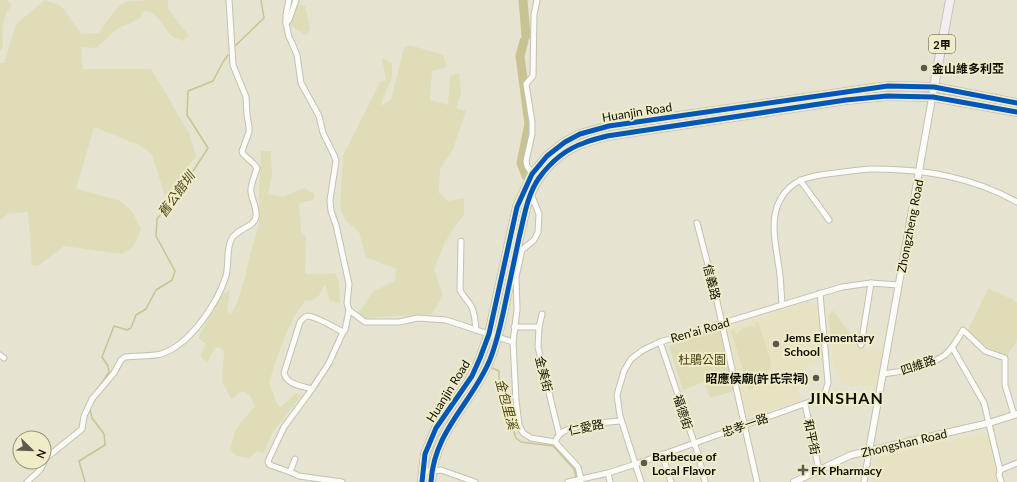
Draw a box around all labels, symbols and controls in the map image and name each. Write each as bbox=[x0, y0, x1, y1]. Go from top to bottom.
road number: 2甲 bbox=[929, 35, 955, 53]
place label: 金山維多利亞 bbox=[932, 61, 1004, 76]
marker: 金山維多利亞 bbox=[919, 63, 929, 73]
street label: Huanjin Road bbox=[601, 99, 673, 125]
water label: 舊公館圳 bbox=[154, 167, 199, 220]
street label: Zhongzheng Road bbox=[894, 178, 926, 274]
street label: 信義路 bbox=[700, 263, 724, 301]
street label: Ren'ai Road bbox=[669, 314, 731, 346]
place label: Jems Elementary School bbox=[784, 330, 875, 359]
marker: Jems Elementary School bbox=[771, 339, 781, 349]
park label: 杜鵑公園 bbox=[678, 352, 726, 367]
street label: 四維路 bbox=[899, 352, 937, 378]
street label: 金美街 bbox=[532, 355, 556, 393]
street label: Huanjin Road bbox=[423, 357, 473, 425]
place label: 昭應侯廟(許氏宗祠) bbox=[705, 371, 808, 386]
marker: 昭應侯廟(許氏宗祠) bbox=[811, 373, 821, 383]
water label: 金包里溪 bbox=[493, 377, 522, 433]
district label: JINSHAN bbox=[808, 388, 884, 407]
street label: 福德街 bbox=[670, 393, 696, 431]
street label: 忠孝一路 bbox=[720, 410, 770, 440]
street label: 仁愛路 bbox=[567, 416, 605, 438]
street label: 和平街 bbox=[801, 418, 823, 456]
street label: Zhongshan Road bbox=[860, 426, 948, 460]
north arrow bbox=[12, 430, 52, 470]
text: N bbox=[34, 448, 49, 461]
place label: Barbecue of Local Flavor bbox=[652, 449, 717, 478]
marker: Barbecue of Local Flavor bbox=[639, 458, 649, 468]
place label: FK Pharmacy bbox=[811, 463, 883, 478]
marker: FK Pharmacy bbox=[798, 465, 808, 475]

